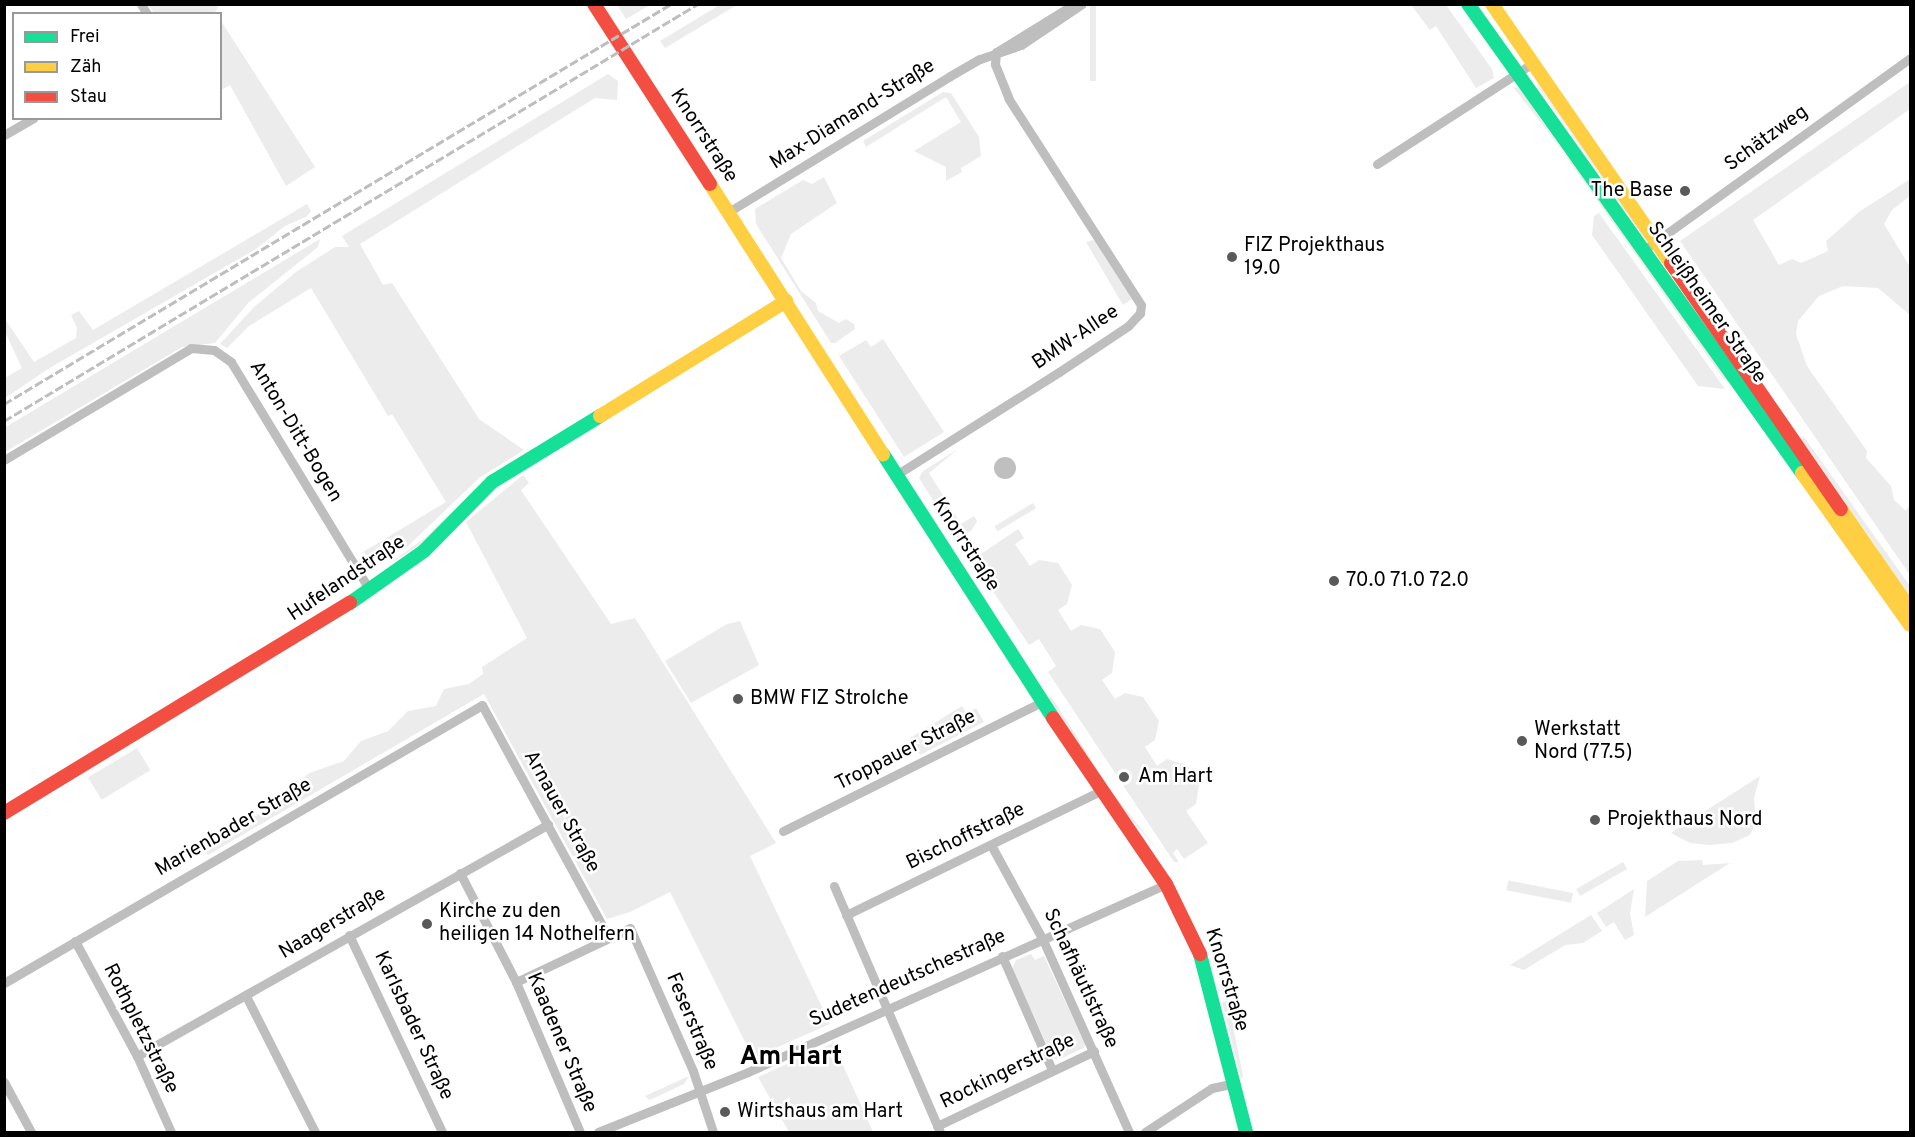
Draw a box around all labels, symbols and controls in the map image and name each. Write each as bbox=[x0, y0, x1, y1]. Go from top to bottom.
legend bbox=[12, 12, 222, 120]
text: Frei bbox=[70, 26, 100, 49]
street label: Max-Diamand-Straße bbox=[766, 54, 940, 176]
text: Zäh bbox=[70, 56, 101, 79]
street label: Knorrstraße bbox=[664, 85, 742, 187]
text: Stau bbox=[70, 86, 107, 109]
street label: Schätzweg bbox=[1721, 101, 1813, 177]
place label: The Base bbox=[1591, 179, 1673, 203]
marker: The Base bbox=[1678, 184, 1692, 198]
street label: Schleißheimer Straße bbox=[1641, 218, 1771, 388]
place label: FIZ Projekthaus 19.0 bbox=[1244, 234, 1385, 281]
marker: FIZ Projekthaus 19.0 bbox=[1225, 250, 1239, 264]
street label: BMW-Allee bbox=[1028, 300, 1124, 376]
street label: Anton-Ditt-Bogen bbox=[243, 357, 347, 507]
street label: Knorrstraße bbox=[926, 494, 1004, 596]
street label: Hufelandstraße bbox=[284, 531, 410, 627]
place label: 70.0 71.0 72.0 bbox=[1346, 569, 1471, 593]
marker: 70.0 71.0 72.0 bbox=[1327, 574, 1341, 588]
place label: BMW FIZ Strolche bbox=[750, 687, 909, 711]
marker: BMW FIZ Strolche bbox=[731, 692, 745, 706]
street label: Troppauer Straße bbox=[832, 705, 980, 797]
place label: Werkstatt Nord (77.5) bbox=[1534, 718, 1632, 765]
marker: Werkstatt Nord (77.5) bbox=[1515, 734, 1529, 748]
street label: Arnauer Straße bbox=[518, 747, 604, 877]
place label: Am Hart bbox=[1138, 765, 1213, 789]
marker: Am Hart bbox=[1115, 768, 1133, 786]
street label: Marienbader Straße bbox=[152, 773, 316, 883]
street label: Bischoffstraße bbox=[903, 798, 1029, 876]
place label: Projekthaus Nord bbox=[1607, 808, 1762, 832]
marker: Projekthaus Nord bbox=[1588, 813, 1602, 827]
street label: Naagerstraße bbox=[275, 883, 391, 965]
place label: Kirche zu den heiligen 14 Nothelfern bbox=[439, 900, 635, 947]
street label: Schafhäutlstraße bbox=[1037, 905, 1123, 1053]
marker: Kirche zu den heiligen 14 Nothelfern bbox=[420, 917, 434, 931]
street label: Sudetendeutschestraße bbox=[806, 925, 1010, 1033]
street label: Knorrstraße bbox=[1199, 925, 1253, 1035]
street label: Karlsbader Straße bbox=[368, 948, 458, 1104]
street label: Rothpletzstraße bbox=[97, 960, 183, 1098]
street label: Kaadener Straße bbox=[521, 969, 601, 1117]
street label: Feserstraße bbox=[660, 970, 722, 1074]
street label: Rockingerstraße bbox=[937, 1029, 1079, 1115]
district label: Am Hart bbox=[740, 1042, 842, 1074]
place label: Wirtshaus am Hart bbox=[737, 1100, 903, 1124]
marker: Wirtshaus am Hart bbox=[718, 1105, 732, 1119]

